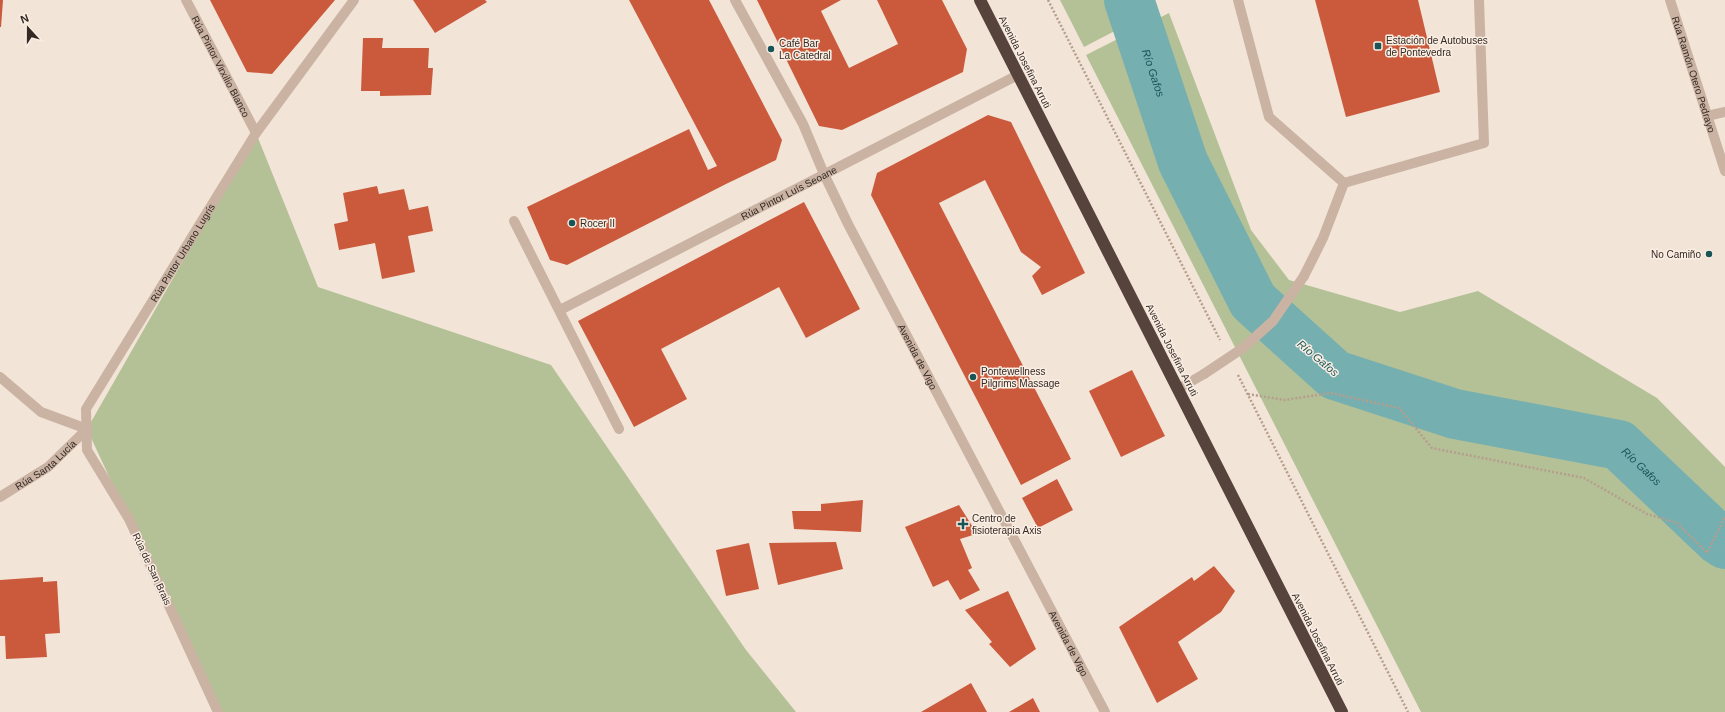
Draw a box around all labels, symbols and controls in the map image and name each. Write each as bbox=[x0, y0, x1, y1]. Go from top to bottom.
north arrow bbox=[8, 8, 48, 48]
text: N bbox=[19, 12, 30, 26]
street label: Rúa Pintor Virxilio Blanco bbox=[190, 14, 252, 119]
street label: Avenida Josefina Arruti bbox=[997, 14, 1053, 110]
street label: Rúa Ramón Otero Pedrayo bbox=[1670, 15, 1718, 134]
place label: Estación de Autobuses de Pontevedra bbox=[1386, 35, 1488, 58]
place label: Café Bar La Catedral bbox=[779, 38, 831, 61]
marker: Estación de Autobuses de Pontevedra bbox=[1373, 41, 1383, 51]
marker: Café Bar La Catedral bbox=[766, 44, 776, 54]
water label: Río Gafos bbox=[1140, 48, 1167, 99]
street label: Rúa Pintor Luís Seoane bbox=[739, 163, 839, 222]
street label: Rúa Pintor Urbano Lugrís bbox=[148, 201, 217, 304]
marker: Rocer II bbox=[567, 218, 577, 228]
place label: Rocer II bbox=[580, 218, 615, 229]
place label: No Camiño bbox=[1651, 249, 1701, 260]
marker: No Camiño bbox=[1704, 249, 1714, 259]
street label: Avenida Josefina Arruti bbox=[1144, 302, 1200, 398]
street label: Avenida de Vigo bbox=[896, 322, 940, 392]
water label: Río Gafos bbox=[1295, 337, 1341, 379]
place label: Pontewellness Pilgrims Massage bbox=[981, 366, 1060, 389]
marker: Pontewellness Pilgrims Massage bbox=[968, 372, 978, 382]
street label: Rúa Santa Lucía bbox=[13, 437, 78, 492]
water label: Río Gafos bbox=[1619, 445, 1664, 488]
place label: Centro de fisioterapia Axis bbox=[972, 513, 1041, 536]
marker: Centro de fisioterapia Axis bbox=[957, 518, 969, 530]
street label: Rúa de San Brais bbox=[130, 531, 174, 607]
street label: Avenida Josefina Arruti bbox=[1290, 591, 1346, 687]
street label: Avenida de Vigo bbox=[1047, 609, 1091, 678]

